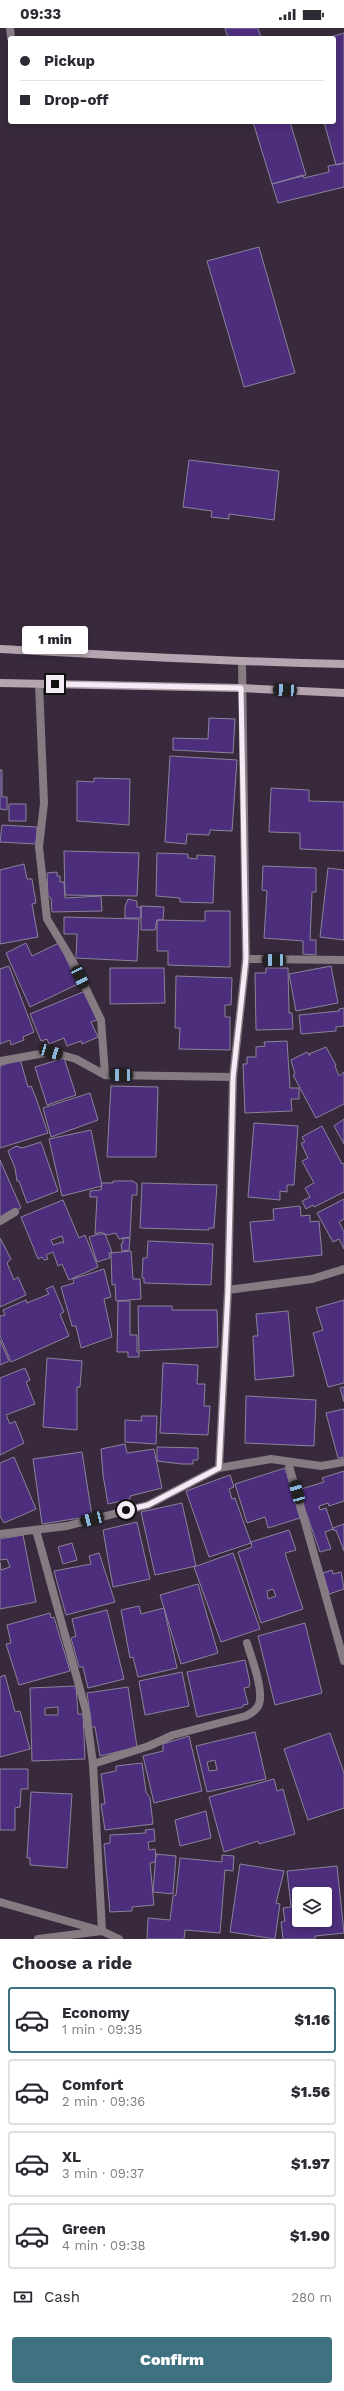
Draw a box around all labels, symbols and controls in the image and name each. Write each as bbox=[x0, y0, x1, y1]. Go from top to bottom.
text: 09:33 bbox=[20, 5, 61, 23]
text: Pickup bbox=[44, 52, 95, 70]
text: Drop-off bbox=[44, 91, 109, 109]
callout: 1 min bbox=[22, 626, 88, 654]
text: 1 min bbox=[38, 632, 72, 647]
route end bbox=[46, 675, 64, 693]
car bbox=[273, 683, 297, 697]
car bbox=[262, 954, 286, 966]
car bbox=[69, 964, 91, 990]
car bbox=[38, 1043, 64, 1061]
car bbox=[109, 1069, 133, 1081]
car bbox=[288, 1479, 306, 1505]
route start bbox=[117, 1501, 135, 1519]
car bbox=[79, 1510, 105, 1528]
map controls bbox=[292, 1887, 332, 1927]
button: layers bbox=[292, 1887, 332, 1927]
text: Choose a ride bbox=[12, 1952, 132, 1973]
icon: car bbox=[14, 2002, 50, 2038]
text: Economy bbox=[62, 2004, 129, 2022]
text: $1.16 bbox=[295, 2011, 330, 2029]
text: 1 min · 09:35 bbox=[62, 2022, 142, 2037]
icon: car bbox=[14, 2074, 50, 2110]
text: Comfort bbox=[62, 2076, 123, 2094]
text: $1.56 bbox=[291, 2083, 330, 2101]
text: 2 min · 09:36 bbox=[62, 2094, 145, 2109]
icon: car bbox=[14, 2146, 50, 2182]
text: XL bbox=[62, 2148, 81, 2166]
text: $1.97 bbox=[291, 2155, 330, 2173]
text: 3 min · 09:37 bbox=[62, 2166, 144, 2181]
icon: car bbox=[14, 2218, 50, 2254]
text: Green bbox=[62, 2220, 106, 2238]
text: $1.90 bbox=[290, 2227, 330, 2245]
text: 4 min · 09:38 bbox=[62, 2238, 146, 2253]
icon: cash bbox=[12, 2286, 34, 2308]
text: Cash bbox=[44, 2288, 80, 2306]
text: 280 m bbox=[292, 2290, 332, 2305]
button: Confirm bbox=[12, 2337, 332, 2383]

